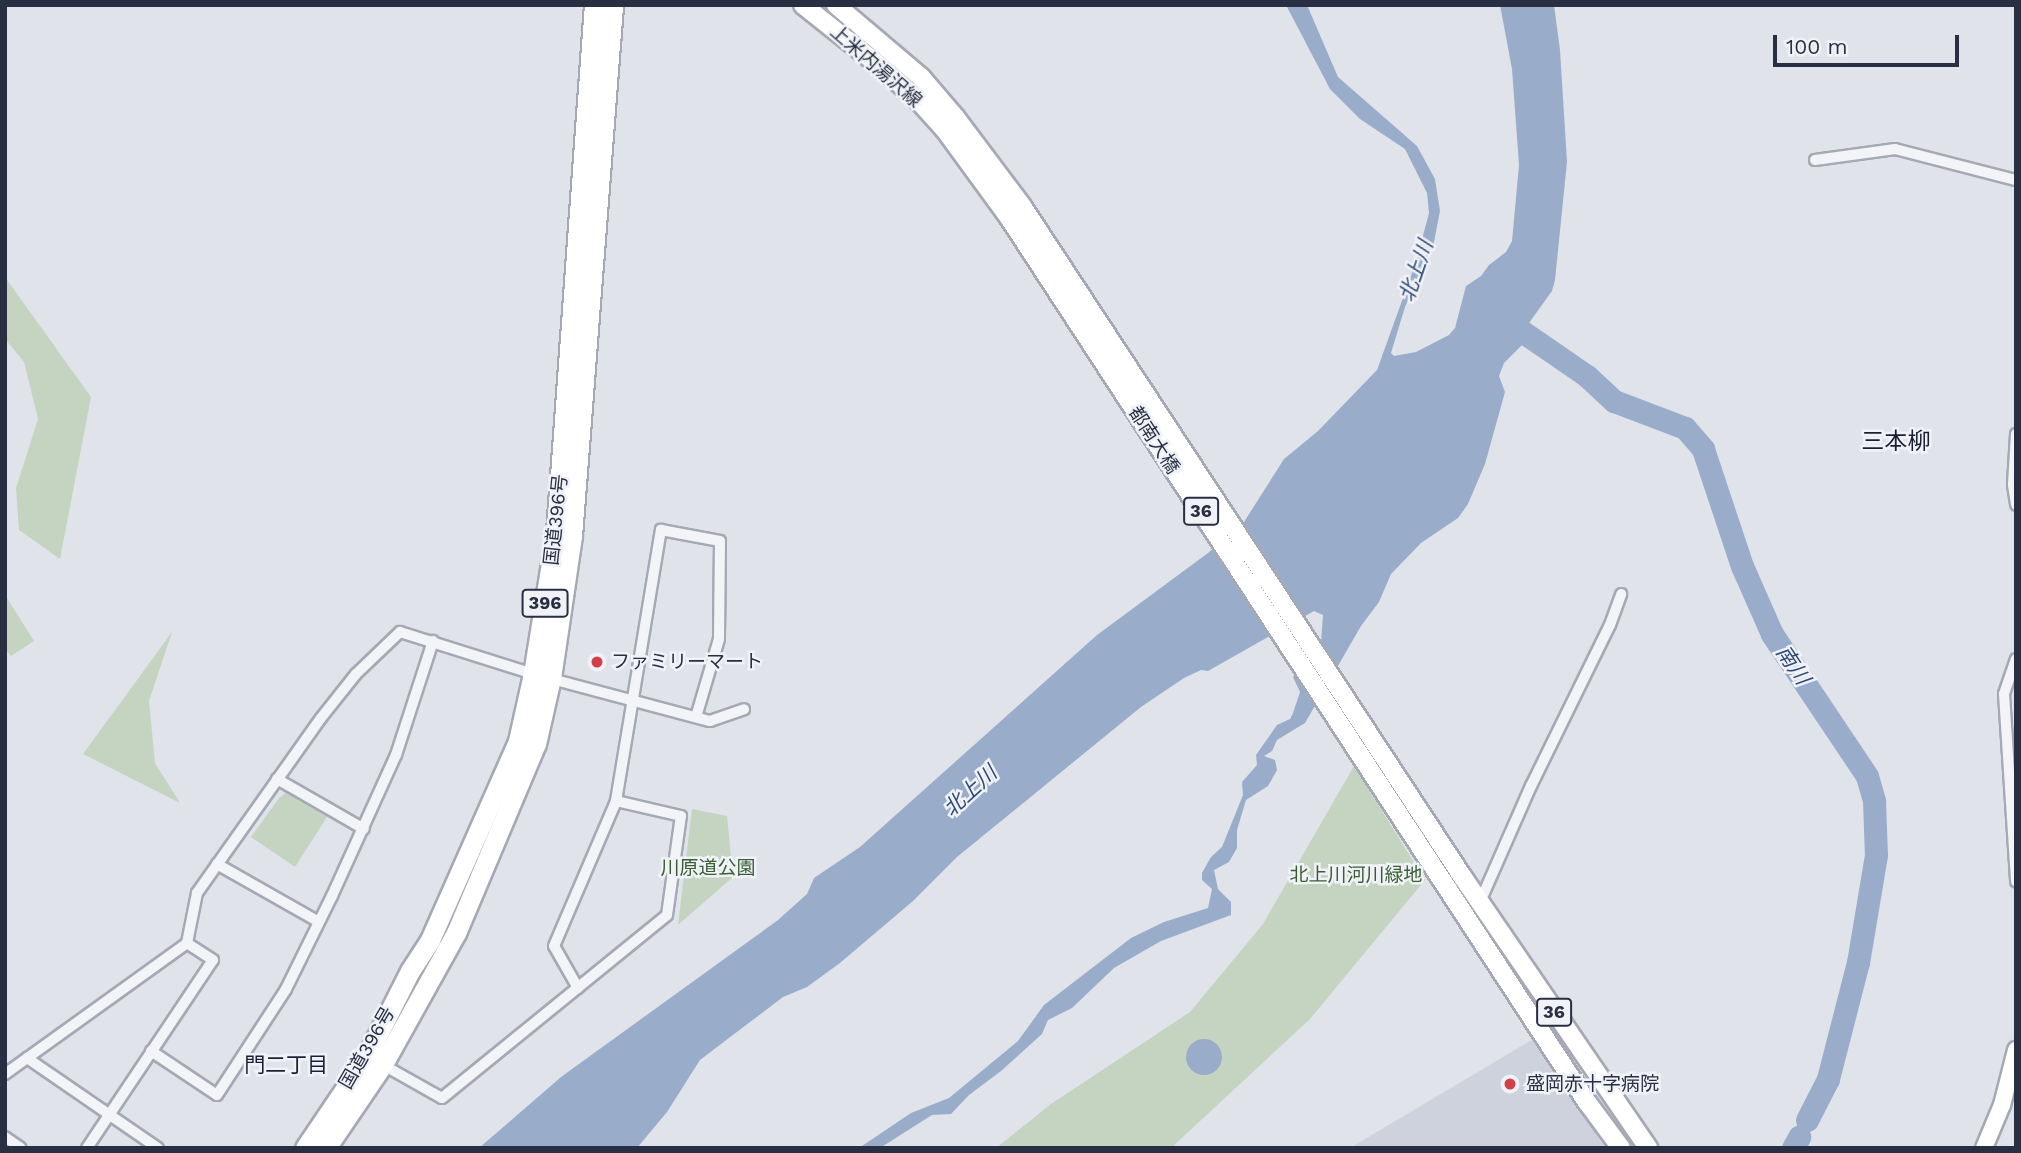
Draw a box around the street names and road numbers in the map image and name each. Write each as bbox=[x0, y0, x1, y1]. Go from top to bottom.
street label: 上米内湯沢線 bbox=[826, 20, 926, 112]
street label: 都南大橋 bbox=[1124, 402, 1184, 478]
street label: 国道396号 bbox=[540, 473, 572, 567]
road number: 36 bbox=[1182, 496, 1220, 526]
road number: 396 bbox=[520, 588, 570, 618]
road number: 36 bbox=[1535, 998, 1573, 1027]
street label: 国道396号 bbox=[334, 1003, 400, 1093]

